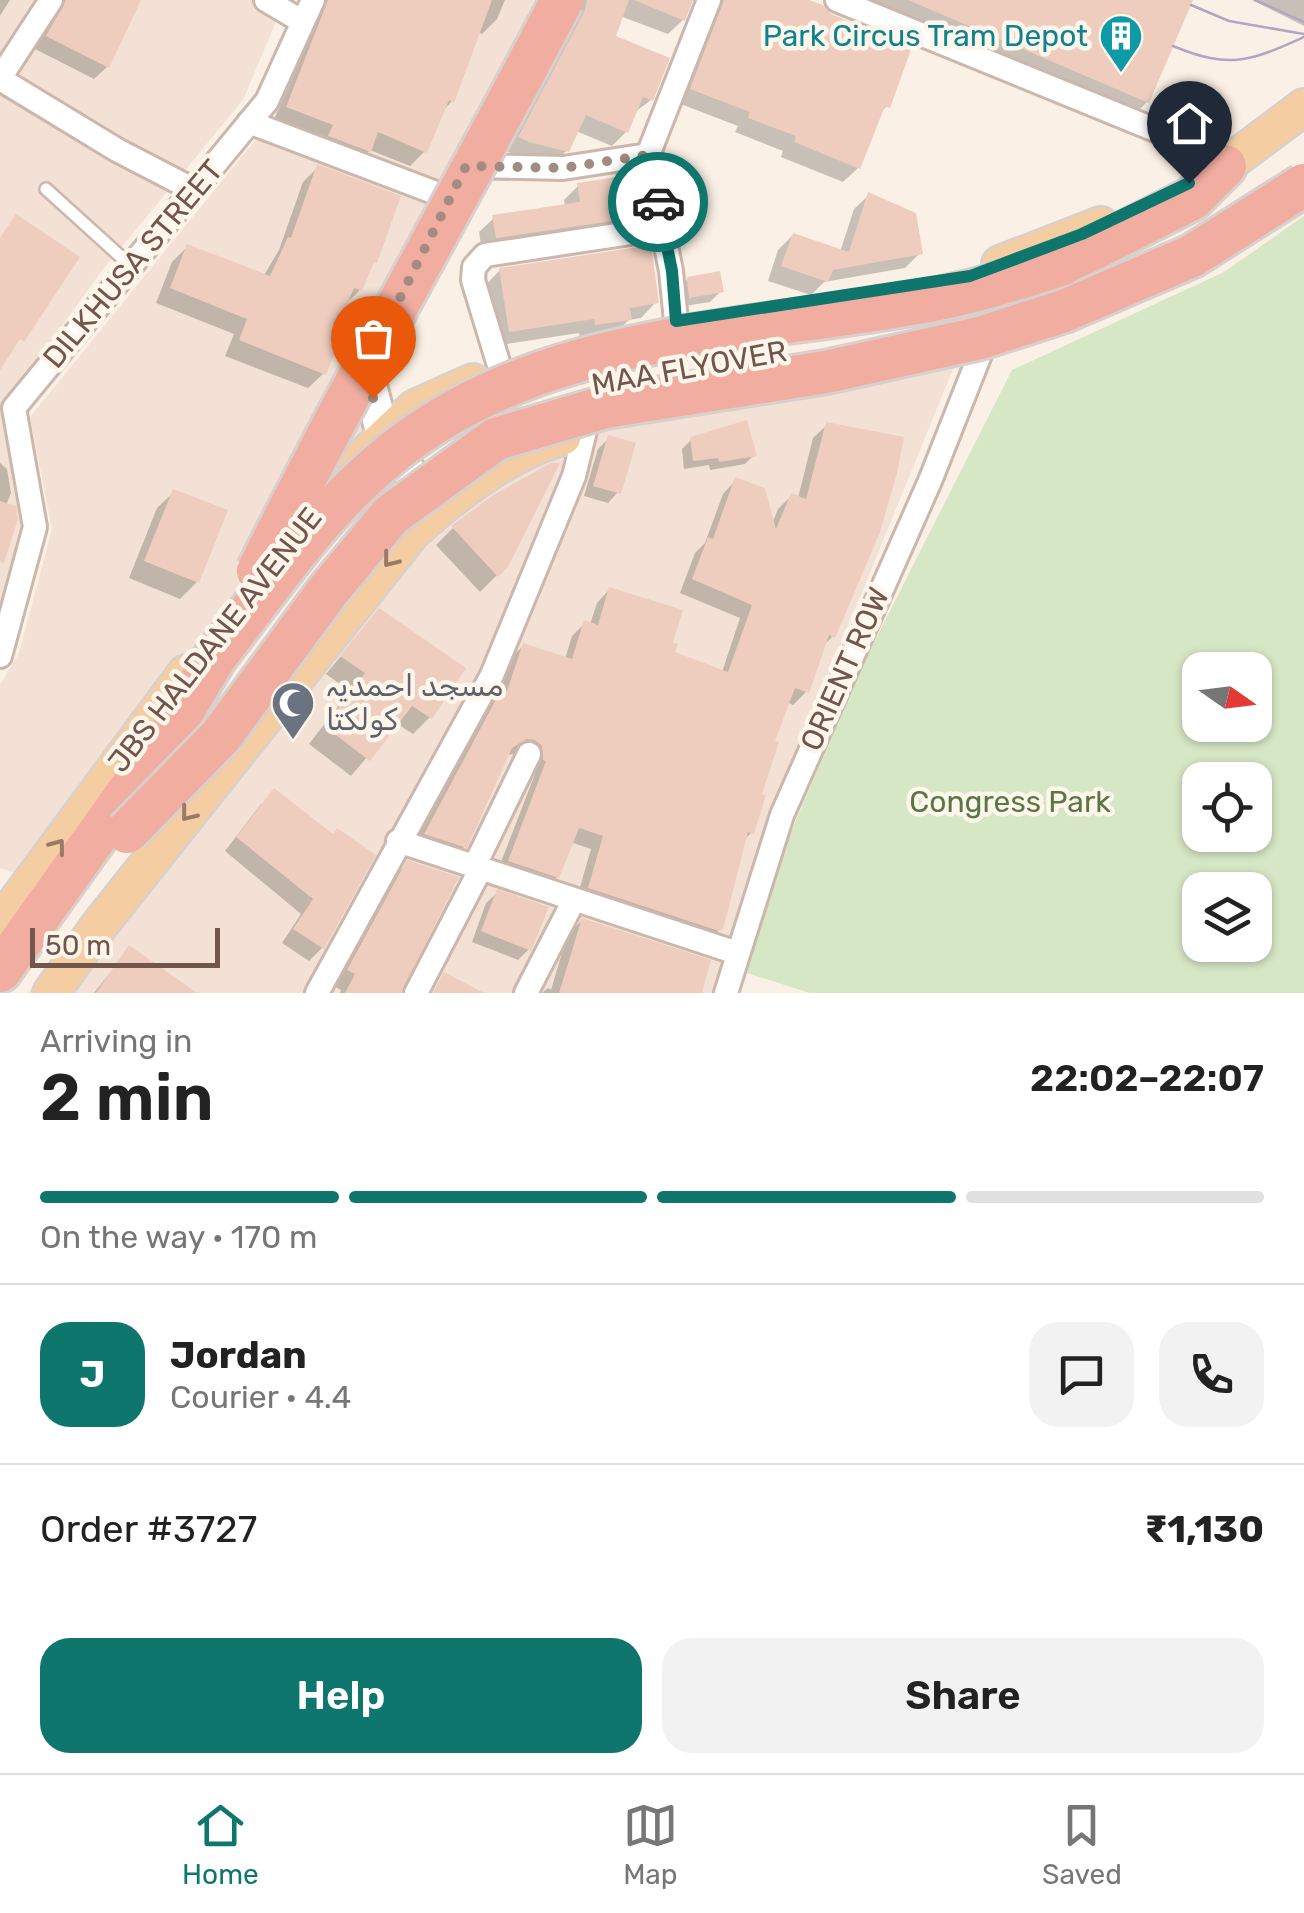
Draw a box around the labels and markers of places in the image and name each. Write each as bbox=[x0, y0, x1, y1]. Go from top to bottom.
building icon: Park Circus Tram Depot bbox=[1098, 13, 1144, 74]
place label: Park Circus Tram Depot bbox=[763, 18, 1088, 54]
pin bbox=[1147, 81, 1232, 184]
pin bbox=[331, 296, 416, 399]
place label: مسجد احمدیہ کولکتا bbox=[326, 668, 503, 738]
mosque icon: مسجد احمدیہ کولکتا bbox=[270, 680, 316, 741]

